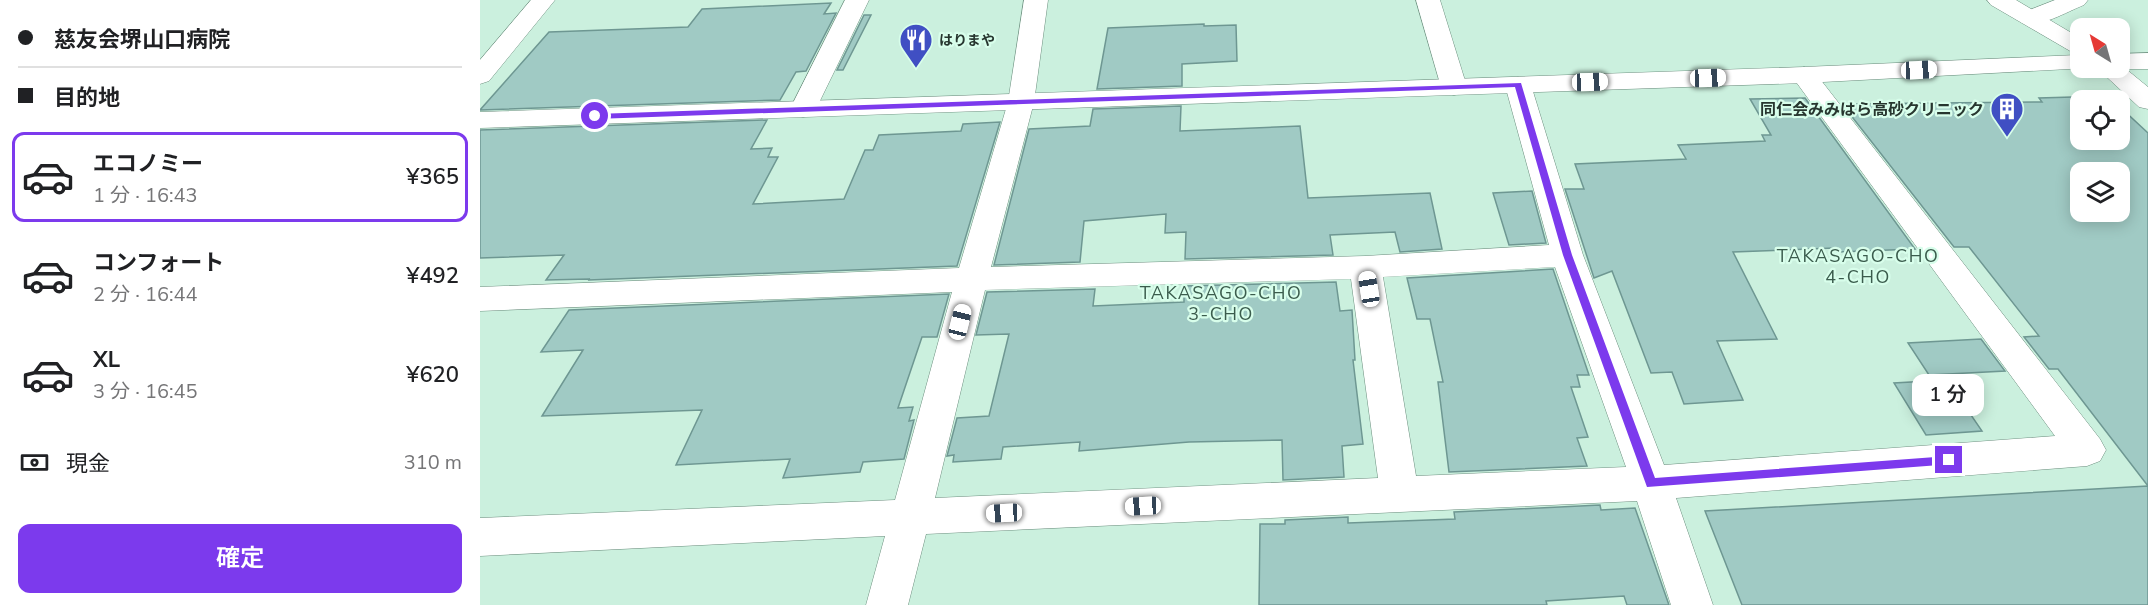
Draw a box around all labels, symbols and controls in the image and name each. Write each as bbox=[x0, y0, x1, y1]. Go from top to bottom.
north arrow bbox=[2070, 18, 2130, 78]
map controls bbox=[2070, 18, 2130, 222]
restaurant icon: はりまや bbox=[898, 22, 934, 69]
text: 慈友会堺山口病院 bbox=[54, 25, 230, 55]
place label: はりまや bbox=[939, 31, 995, 50]
car bbox=[1901, 60, 1937, 80]
car bbox=[1690, 68, 1726, 88]
car bbox=[1572, 72, 1608, 92]
text: 目的地 bbox=[54, 83, 120, 113]
button: locate bbox=[2070, 90, 2130, 150]
building icon: 同仁会みみはら高砂クリニック bbox=[1989, 91, 2025, 138]
place label: 同仁会みみはら高砂クリニック bbox=[1760, 99, 1984, 121]
route start bbox=[581, 102, 608, 129]
text: エコノミー bbox=[93, 149, 203, 179]
icon: car bbox=[21, 150, 75, 204]
text: ¥365 bbox=[406, 162, 459, 192]
button: layers bbox=[2070, 162, 2130, 222]
text: 1 分 · 16:43 bbox=[93, 182, 198, 209]
district label: TAKASAGO-CHO 4-CHO bbox=[1777, 244, 1939, 289]
text: コンフォート bbox=[93, 248, 224, 278]
icon: car bbox=[21, 249, 75, 303]
text: ¥492 bbox=[406, 261, 459, 291]
car bbox=[1357, 270, 1381, 308]
text: 2 分 · 16:44 bbox=[93, 281, 198, 308]
district label: TAKASAGO-CHO 3-CHO bbox=[1140, 281, 1302, 326]
car bbox=[947, 302, 973, 342]
text: XL bbox=[93, 345, 120, 375]
icon: car bbox=[21, 348, 75, 402]
text: ¥620 bbox=[406, 360, 459, 390]
callout: 1 分 bbox=[1913, 373, 1985, 415]
text: 3 分 · 16:45 bbox=[93, 378, 198, 405]
text: 1 分 bbox=[1929, 381, 1967, 408]
icon: cash bbox=[18, 446, 51, 479]
route end bbox=[1935, 446, 1962, 473]
text: 現金 bbox=[66, 449, 110, 479]
text: 310 m bbox=[404, 449, 462, 476]
car bbox=[1125, 496, 1161, 516]
car bbox=[986, 503, 1022, 523]
button: 確定 bbox=[18, 524, 462, 593]

